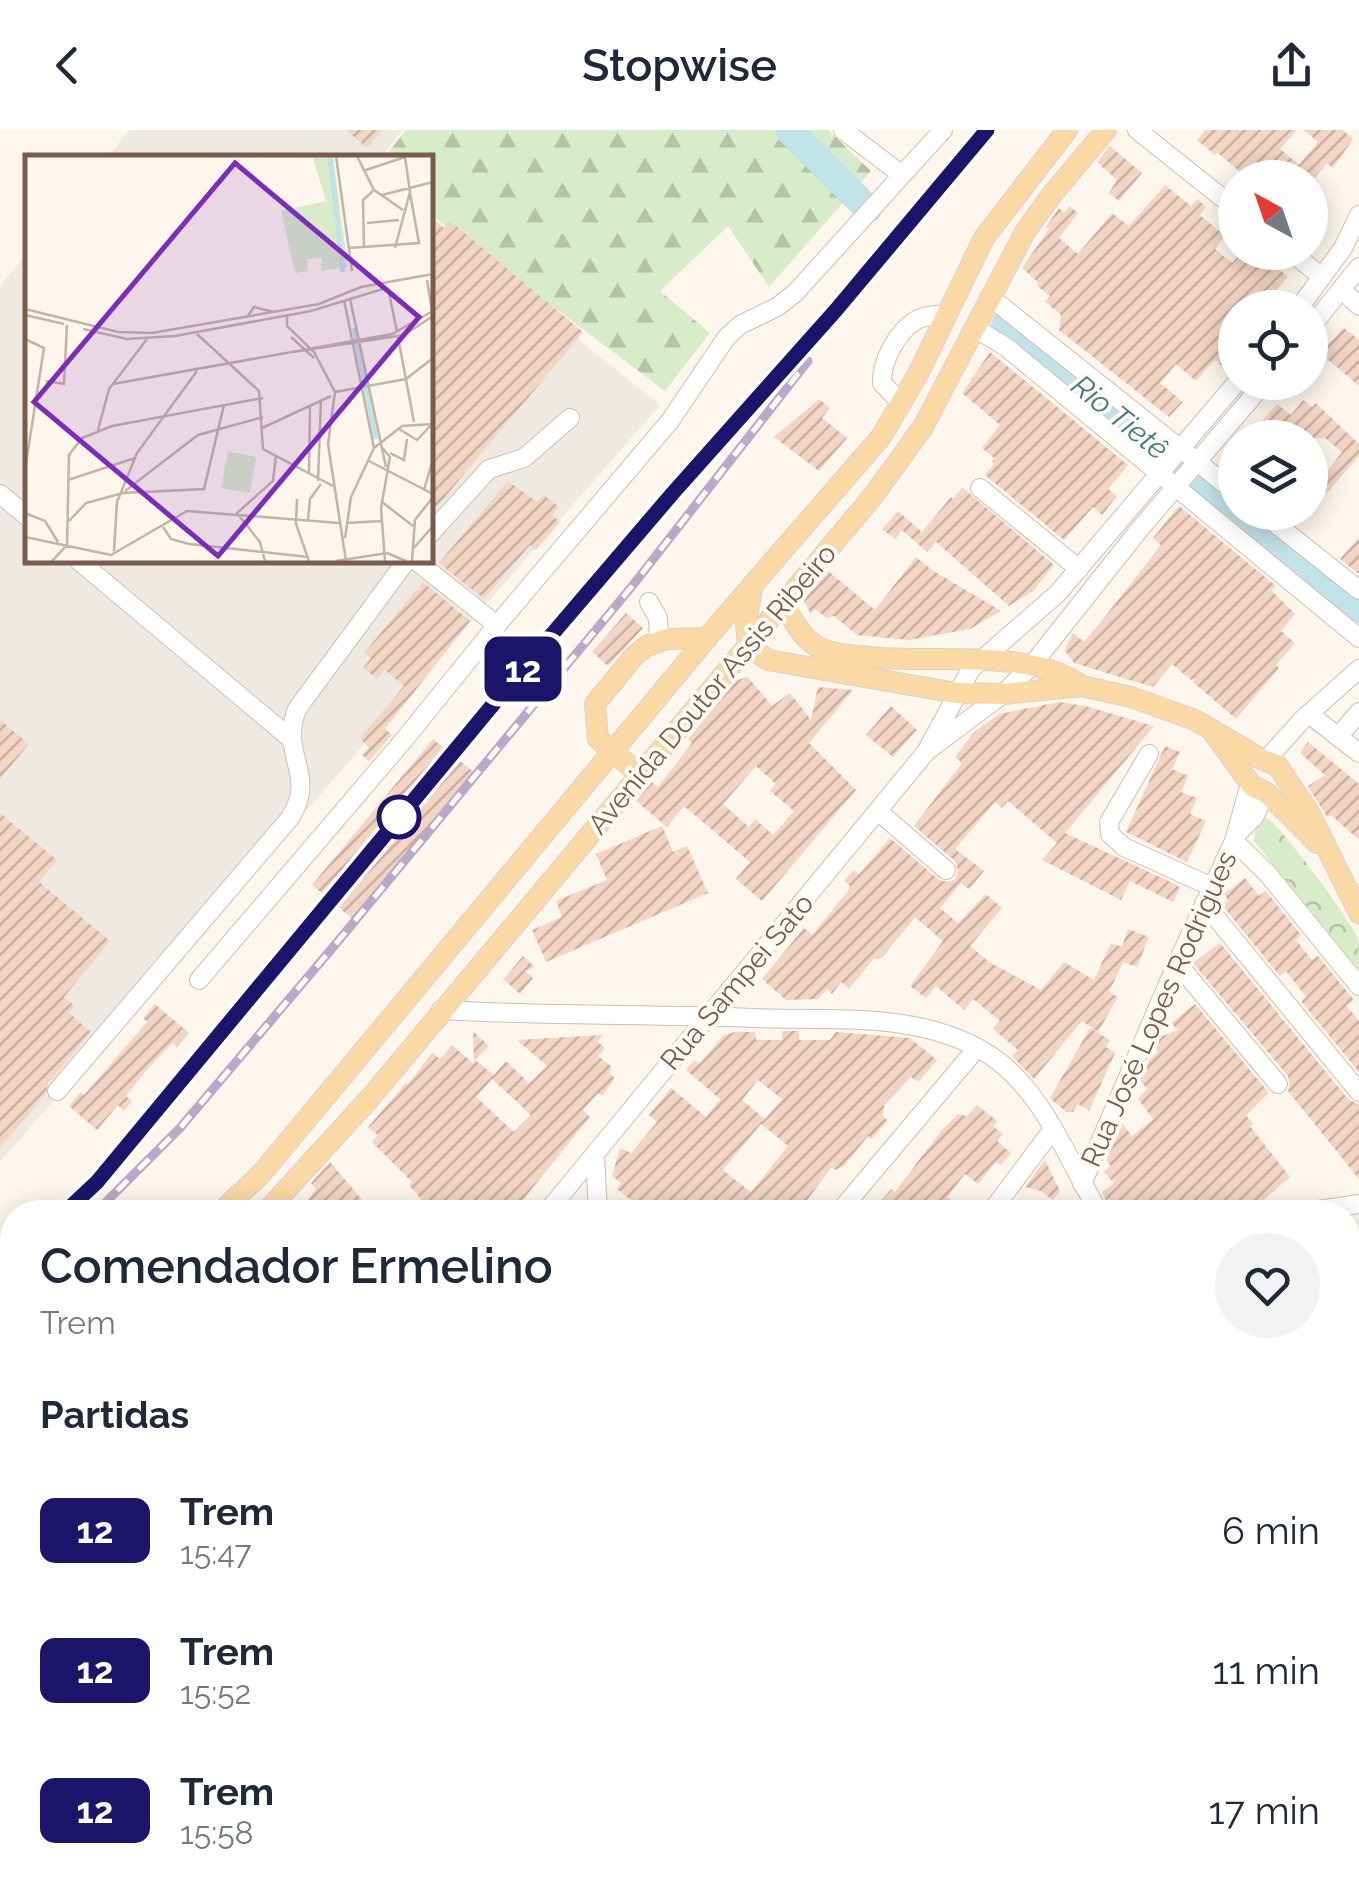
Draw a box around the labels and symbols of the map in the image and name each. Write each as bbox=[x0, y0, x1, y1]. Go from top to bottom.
inset map bbox=[25, 155, 432, 562]
north arrow bbox=[1218, 160, 1328, 270]
water label: Rio Tietê bbox=[1065, 368, 1175, 466]
street label: Avenida Doutor Assis Ribeiro bbox=[581, 537, 843, 841]
line badge: 12 bbox=[478, 636, 568, 702]
unlabelled marker bbox=[378, 796, 420, 838]
street label: Rua José Lopes Rodrigues bbox=[1074, 846, 1244, 1172]
street label: Rua Sampei Sato bbox=[654, 887, 820, 1077]

